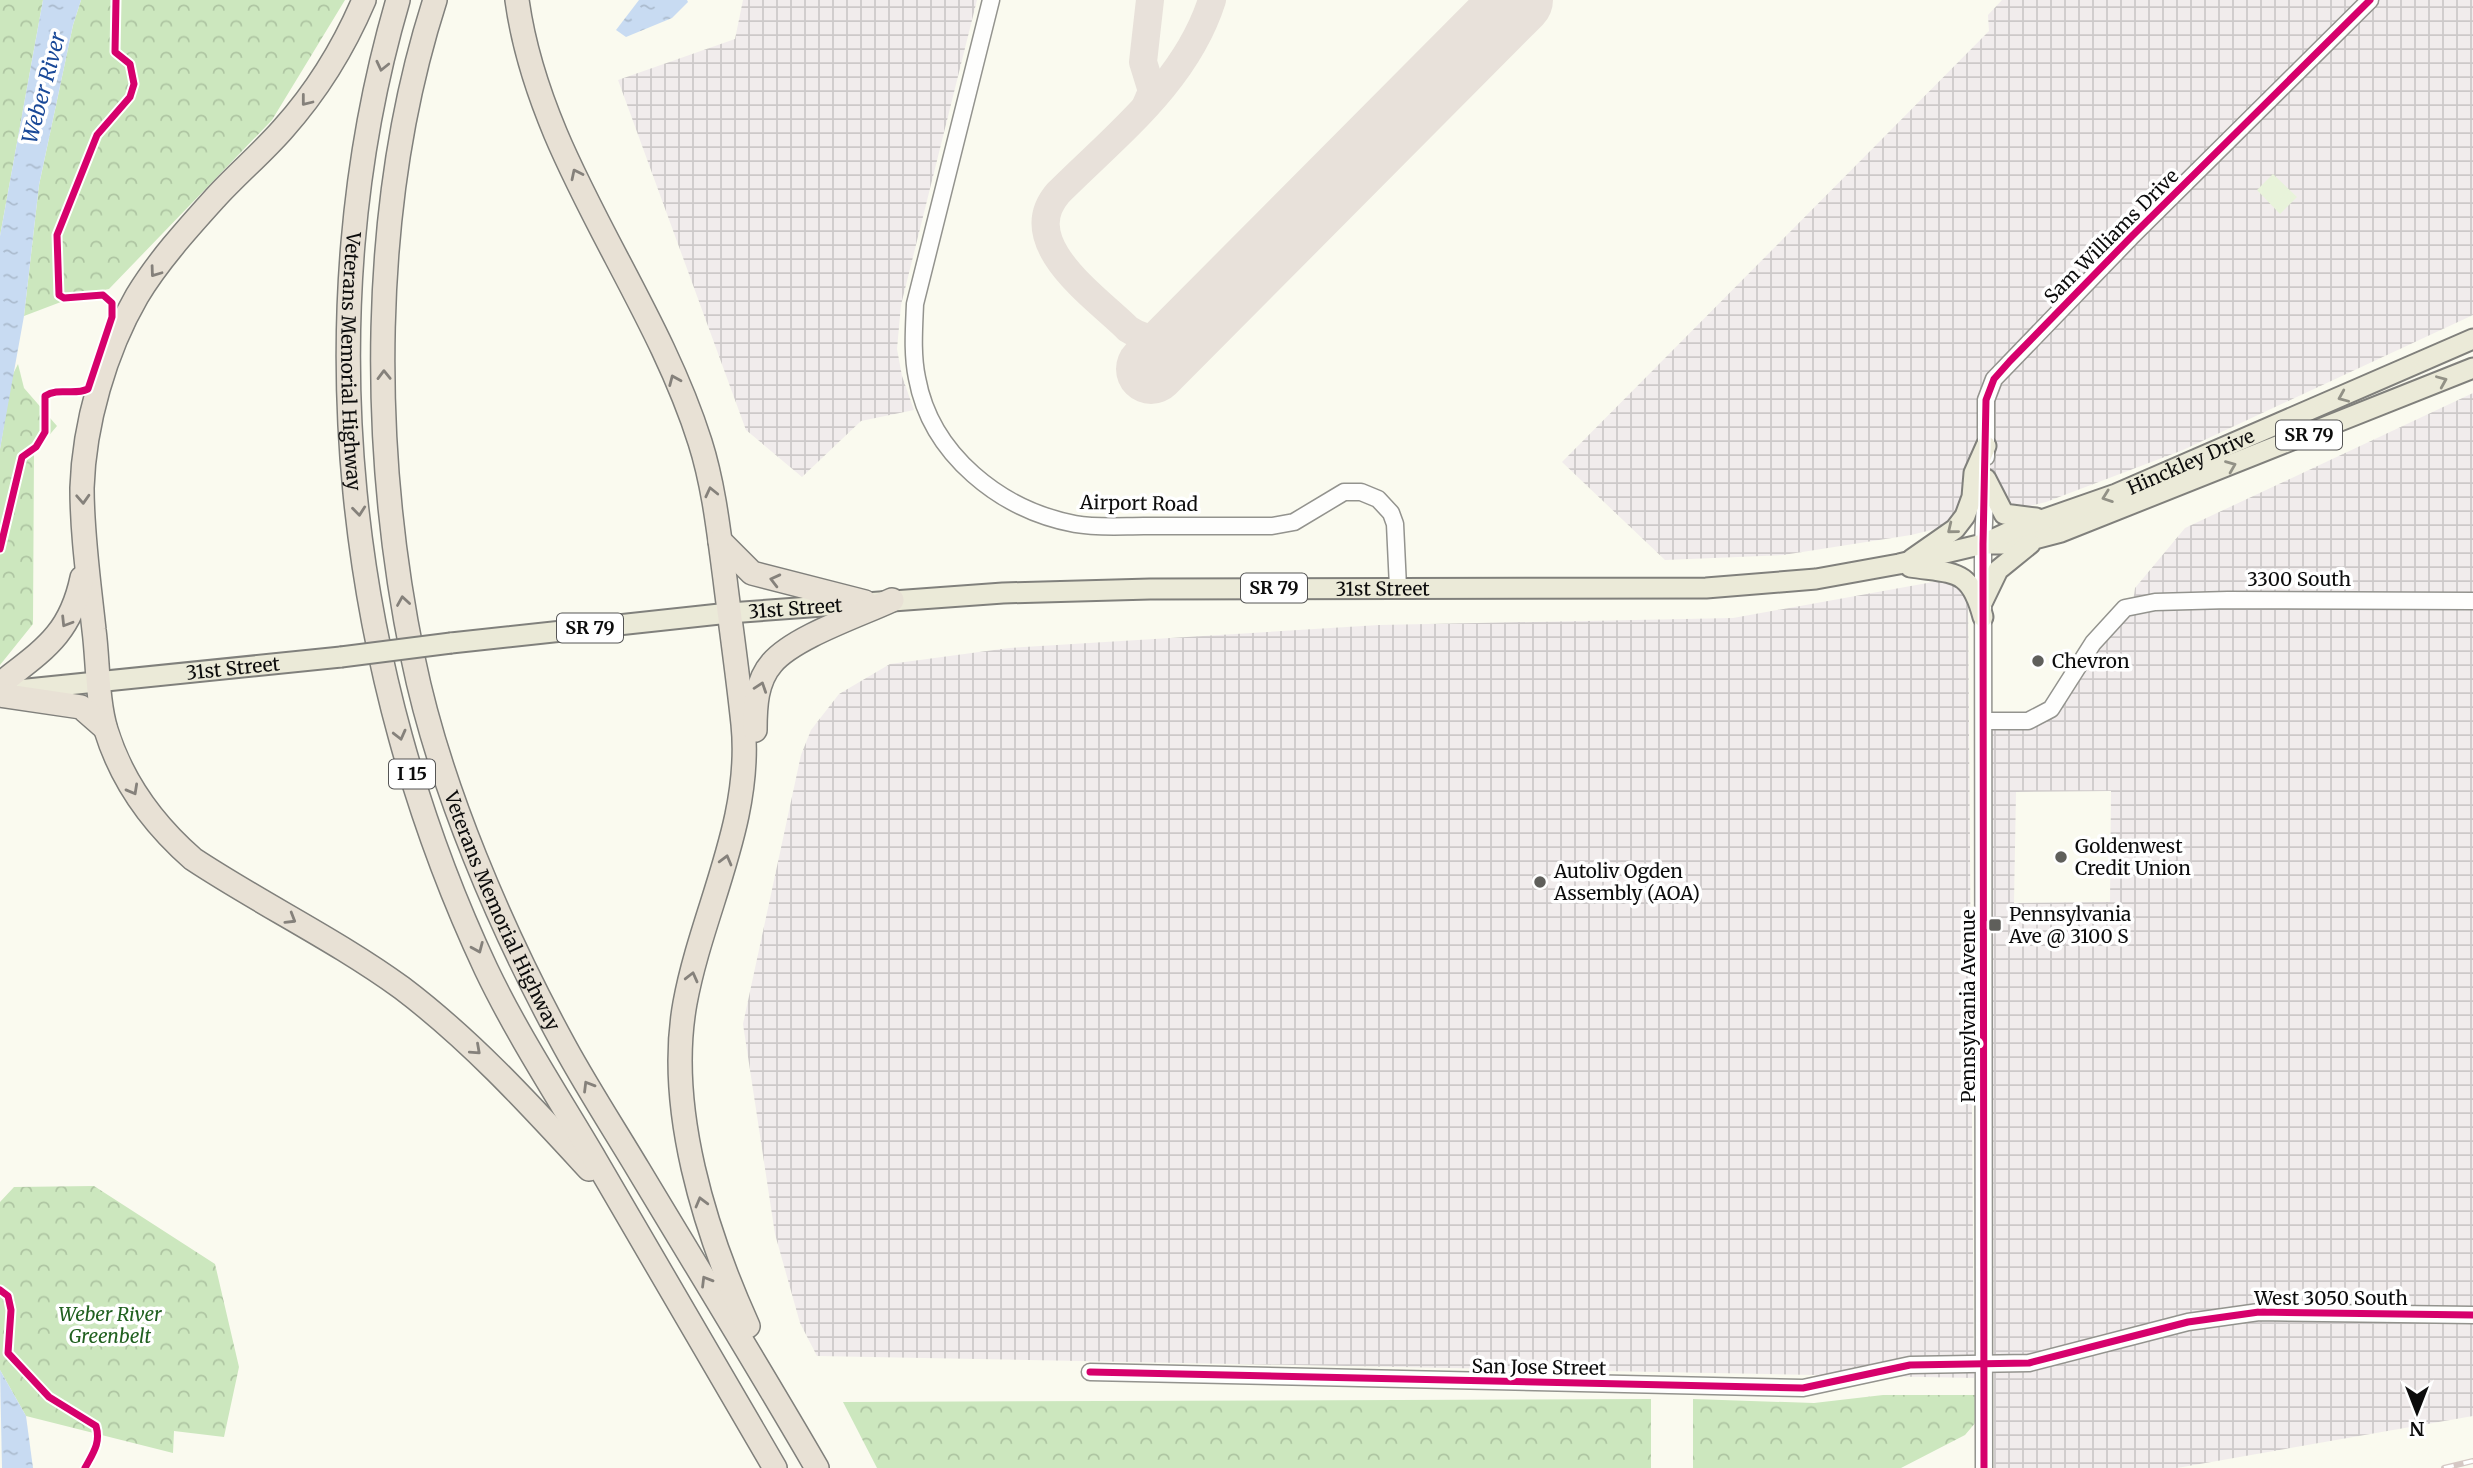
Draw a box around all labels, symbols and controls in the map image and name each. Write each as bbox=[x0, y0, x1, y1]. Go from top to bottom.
water label: Weber River bbox=[16, 29, 71, 146]
one-way arrow bbox=[376, 60, 390, 72]
one-way arrow bbox=[301, 94, 314, 106]
street label: Sam Williams Drive bbox=[2039, 164, 2183, 308]
one-way arrow bbox=[571, 169, 585, 181]
street label: Veterans Memorial Highway bbox=[336, 230, 367, 492]
one-way arrow bbox=[151, 264, 163, 277]
one-way arrow bbox=[377, 369, 392, 380]
one-way arrow bbox=[668, 374, 682, 387]
one-way arrow bbox=[2435, 375, 2447, 389]
one-way arrow bbox=[2338, 388, 2350, 402]
road number: SR 79 bbox=[2276, 421, 2342, 450]
street label: Hinckley Drive bbox=[2123, 423, 2258, 500]
one-way arrow bbox=[2225, 461, 2237, 475]
one-way arrow bbox=[704, 486, 719, 498]
one-way arrow bbox=[2102, 489, 2114, 503]
street label: Airport Road bbox=[1079, 490, 1198, 516]
one-way arrow bbox=[75, 494, 90, 505]
one-way arrow bbox=[351, 506, 366, 517]
one-way arrow bbox=[1947, 520, 1959, 533]
street label: 3300 South bbox=[2247, 567, 2351, 591]
one-way arrow bbox=[769, 574, 781, 588]
road number: SR 79 bbox=[1241, 574, 1307, 602]
street label: 31st Street bbox=[1335, 576, 1430, 601]
street label: 31st Street bbox=[747, 593, 844, 624]
one-way arrow bbox=[396, 595, 411, 607]
road number: SR 79 bbox=[557, 614, 623, 642]
one-way arrow bbox=[61, 615, 74, 628]
place label: Chevron bbox=[2052, 649, 2130, 673]
street label: 31st Street bbox=[185, 651, 282, 685]
marker: Chevron bbox=[2030, 653, 2046, 669]
one-way arrow bbox=[753, 682, 767, 694]
one-way arrow bbox=[392, 729, 406, 741]
road number: I 15 bbox=[389, 760, 435, 788]
one-way arrow bbox=[125, 782, 138, 795]
street label: Veterans Memorial Highway bbox=[439, 787, 566, 1035]
place label: Goldenwest Credit Union bbox=[2075, 834, 2191, 880]
marker: Goldenwest Credit Union bbox=[2053, 849, 2069, 865]
one-way arrow bbox=[717, 854, 732, 866]
place label: Autoliv Ogden Assembly (AOA) bbox=[1553, 859, 1700, 905]
marker: Autoliv Ogden Assembly (AOA) bbox=[1532, 874, 1548, 890]
place label: Pennsylvania Ave @ 3100 S bbox=[2008, 902, 2131, 948]
street label: Pennsylvania Avenue bbox=[1956, 909, 1980, 1103]
one-way arrow bbox=[283, 911, 296, 924]
marker: Pennsylvania Ave @ 3100 S bbox=[1987, 917, 2003, 933]
one-way arrow bbox=[469, 942, 483, 954]
one-way arrow bbox=[684, 971, 698, 983]
one-way arrow bbox=[468, 1042, 481, 1054]
one-way arrow bbox=[584, 1080, 597, 1093]
one-way arrow bbox=[695, 1196, 709, 1208]
one-way arrow bbox=[701, 1275, 714, 1288]
street label: West 3050 South bbox=[2253, 1286, 2408, 1310]
park label: Weber River Greenbelt bbox=[58, 1302, 162, 1348]
street label: San Jose Street bbox=[1471, 1354, 1607, 1380]
north arrow bbox=[2382, 1377, 2452, 1447]
text: N bbox=[2409, 1417, 2425, 1441]

